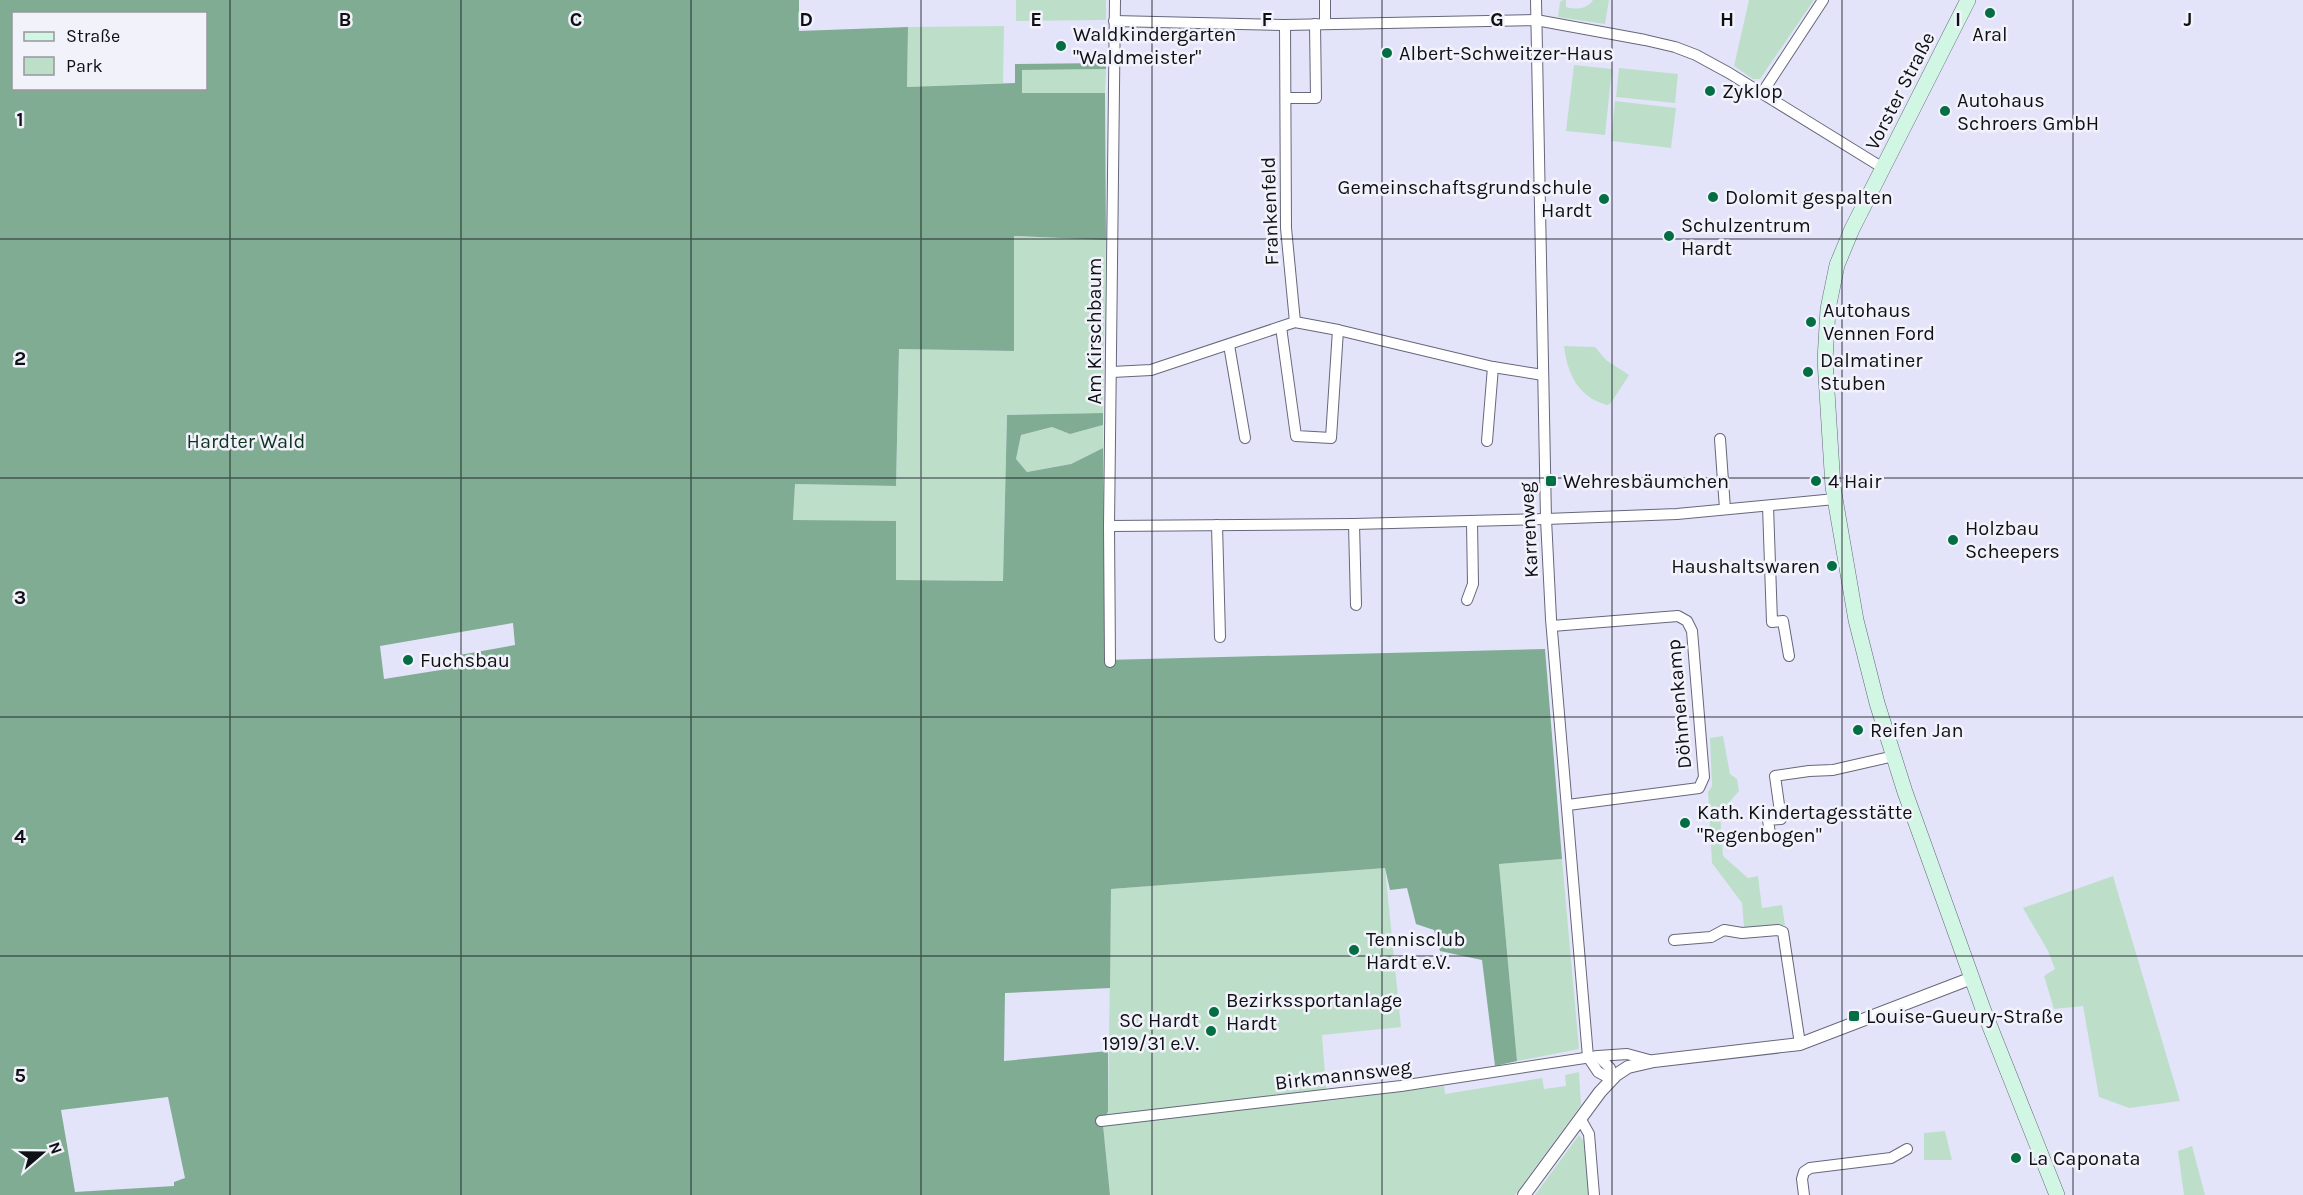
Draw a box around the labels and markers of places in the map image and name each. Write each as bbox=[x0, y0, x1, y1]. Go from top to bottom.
marker: Aral bbox=[1983, 6, 1997, 20]
place label: Waldkindergarten "Waldmeister" bbox=[1073, 23, 1236, 69]
place label: Aral bbox=[1972, 23, 2008, 46]
marker: Waldkindergarten "Waldmeister" bbox=[1054, 39, 1068, 53]
place label: Albert-Schweitzer-Haus bbox=[1399, 42, 1614, 65]
marker: Albert-Schweitzer-Haus bbox=[1380, 46, 1394, 60]
place label: Zyklop bbox=[1722, 80, 1783, 103]
marker: Zyklop bbox=[1703, 84, 1717, 98]
place label: Autohaus Schroers GmbH bbox=[1957, 89, 2099, 135]
marker: Autohaus Schroers GmbH bbox=[1938, 104, 1952, 118]
place label: Gemeinschaftsgrundschule Hardt bbox=[1338, 176, 1592, 222]
place label: Dolomit gespalten bbox=[1725, 186, 1893, 209]
marker: Dolomit gespalten bbox=[1706, 190, 1720, 204]
marker: Gemeinschaftsgrundschule Hardt bbox=[1597, 192, 1611, 206]
place label: Schulzentrum Hardt bbox=[1681, 214, 1811, 260]
marker: Schulzentrum Hardt bbox=[1662, 229, 1676, 243]
place label: Autohaus Vennen Ford bbox=[1823, 299, 1935, 345]
marker: Autohaus Vennen Ford bbox=[1804, 315, 1818, 329]
place label: Dalmatiner Stuben bbox=[1820, 349, 1923, 395]
marker: Dalmatiner Stuben bbox=[1801, 365, 1815, 379]
place label: Wehresbäumchen bbox=[1563, 470, 1729, 493]
place label: 4 Hair bbox=[1828, 470, 1882, 493]
marker: Wehresbäumchen bbox=[1544, 474, 1558, 488]
marker: 4 Hair bbox=[1809, 474, 1823, 488]
place label: Holzbau Scheepers bbox=[1965, 517, 2060, 563]
marker: Holzbau Scheepers bbox=[1946, 533, 1960, 547]
place label: Haushaltswaren bbox=[1671, 555, 1820, 578]
marker: Haushaltswaren bbox=[1825, 559, 1839, 573]
place label: Fuchsbau bbox=[420, 649, 510, 672]
marker: Fuchsbau bbox=[401, 653, 415, 667]
place label: Reifen Jan bbox=[1870, 719, 1964, 742]
marker: Reifen Jan bbox=[1851, 723, 1865, 737]
place label: Kath. Kindertagesstätte "Regenbogen" bbox=[1697, 801, 1913, 847]
marker: Kath. Kindertagesstätte "Regenbogen" bbox=[1678, 816, 1692, 830]
place label: Tennisclub Hardt e.V. bbox=[1366, 928, 1465, 974]
marker: Tennisclub Hardt e.V. bbox=[1347, 943, 1361, 957]
place label: Bezirkssportanlage Hardt bbox=[1226, 989, 1402, 1035]
marker: Bezirkssportanlage Hardt bbox=[1207, 1005, 1221, 1019]
place label: Louise-Gueury-Straße bbox=[1866, 1005, 2063, 1028]
place label: SC Hardt 1919/31 e.V. bbox=[1102, 1009, 1199, 1055]
marker: Louise-Gueury-Straße bbox=[1847, 1009, 1861, 1023]
marker: SC Hardt 1919/31 e.V. bbox=[1204, 1024, 1218, 1038]
place label: La Caponata bbox=[2028, 1147, 2141, 1170]
marker: La Caponata bbox=[2009, 1151, 2023, 1165]

